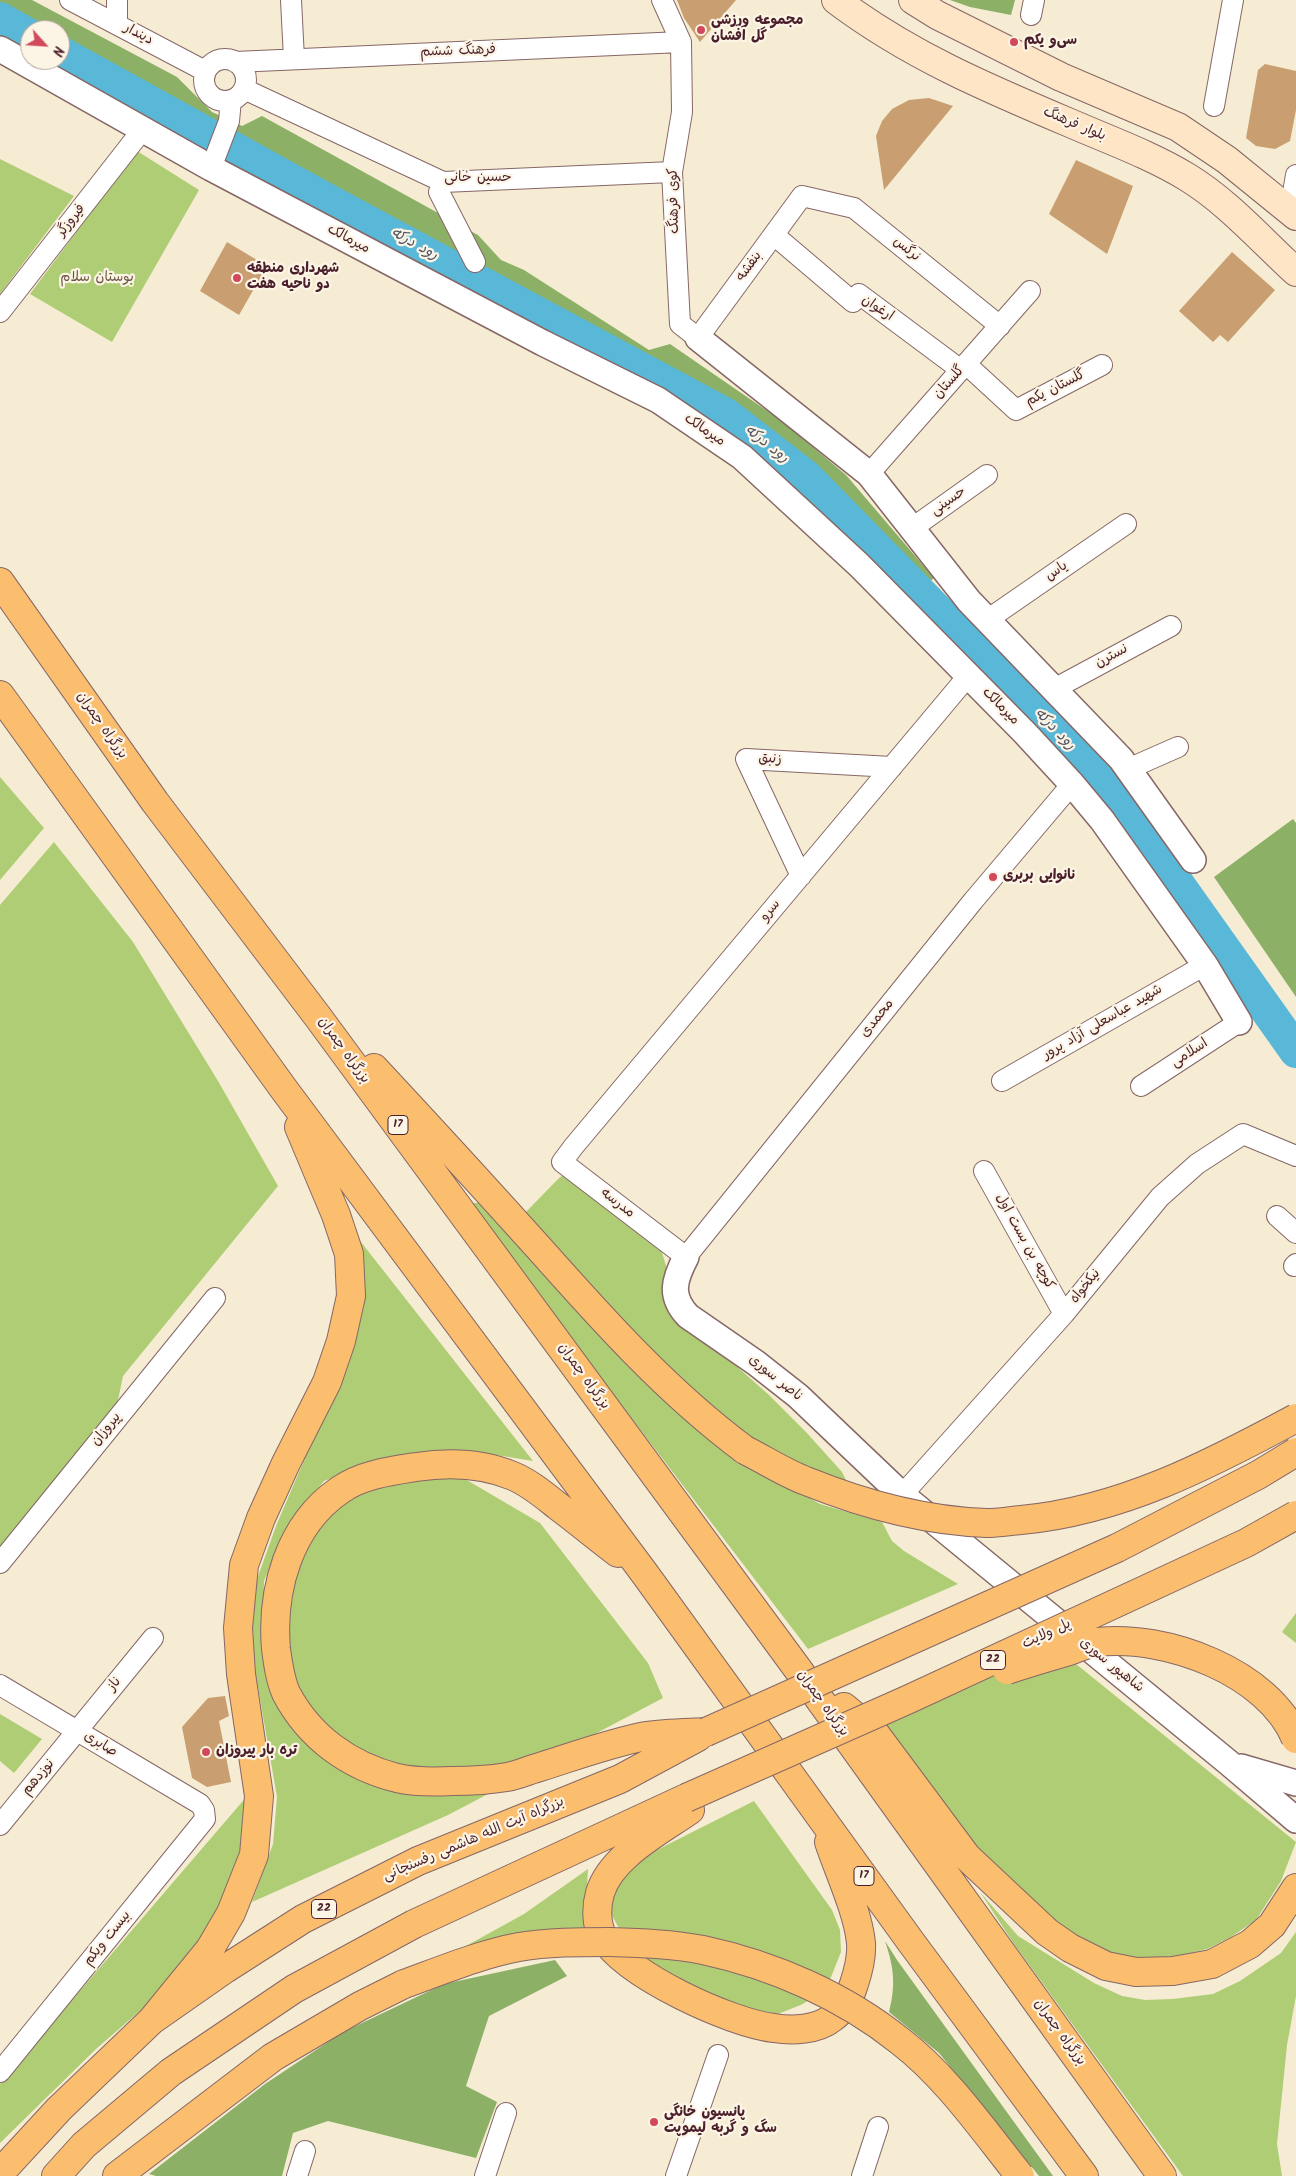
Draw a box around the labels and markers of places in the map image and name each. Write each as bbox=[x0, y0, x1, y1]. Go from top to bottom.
place label: مجموعه ورزشی گل افشان bbox=[711, 14, 803, 46]
marker: مجموعه ورزشی گل افشان bbox=[695, 24, 707, 36]
place label: سی‌و یکم bbox=[1024, 34, 1077, 50]
marker: سی‌و یکم bbox=[1008, 36, 1020, 48]
place label: شهرداری منطقه دو ناحیه هفت bbox=[247, 262, 339, 294]
marker: شهرداری منطقه دو ناحیه هفت bbox=[231, 272, 243, 284]
place label: نانوایی بربری bbox=[1003, 869, 1076, 885]
marker: نانوایی بربری bbox=[987, 871, 999, 883]
place label: تره بار پیروزان bbox=[216, 1744, 297, 1760]
marker: تره بار پیروزان bbox=[200, 1746, 212, 1758]
place label: پانسیون خانگی سگ و گربه لیموپت bbox=[664, 2106, 777, 2138]
marker: پانسیون خانگی سگ و گربه لیموپت bbox=[648, 2116, 660, 2128]

